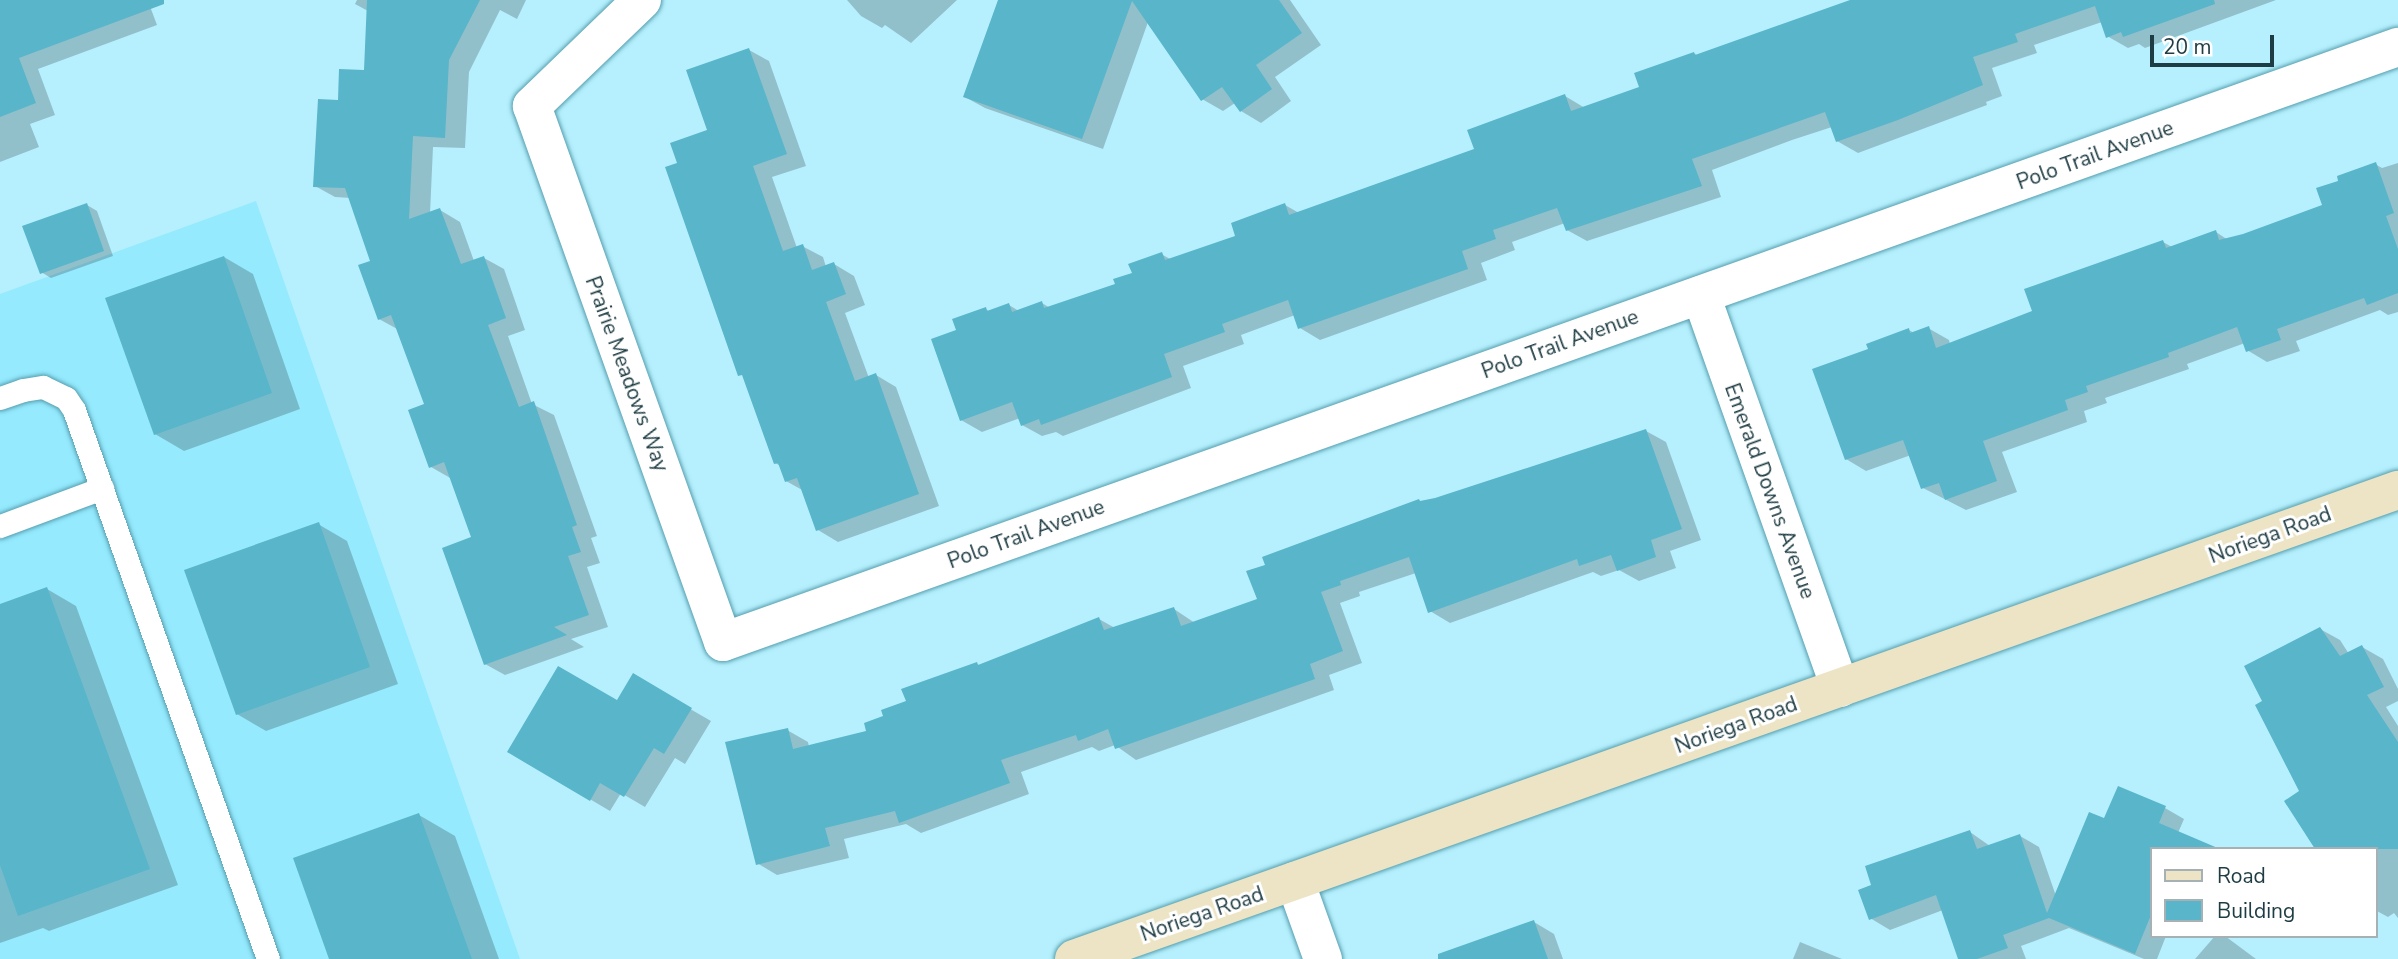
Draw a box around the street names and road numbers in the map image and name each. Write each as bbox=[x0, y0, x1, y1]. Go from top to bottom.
street label: Polo Trail Avenue bbox=[2013, 115, 2177, 195]
street label: Prairie Meadows Way bbox=[580, 273, 674, 475]
street label: Polo Trail Avenue bbox=[1478, 304, 1642, 384]
street label: Emerald Downs Avenue bbox=[1719, 380, 1821, 602]
street label: Polo Trail Avenue bbox=[944, 494, 1108, 574]
street label: Noriega Road bbox=[2205, 501, 2335, 569]
street label: Noriega Road bbox=[1671, 691, 1801, 759]
street label: Noriega Road bbox=[1137, 881, 1267, 947]

